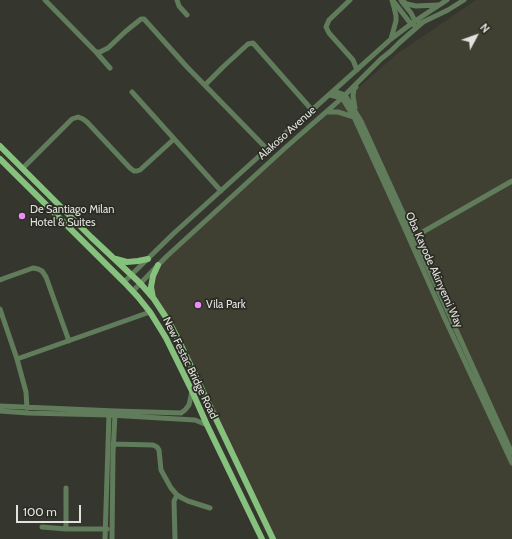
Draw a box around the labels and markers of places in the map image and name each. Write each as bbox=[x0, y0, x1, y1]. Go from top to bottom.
place label: De Santiago Milan Hotel & Suites bbox=[30, 203, 114, 229]
marker: De Santiago Milan Hotel & Suites bbox=[17, 211, 27, 221]
place label: Vila Park bbox=[206, 298, 246, 312]
marker: Vila Park bbox=[193, 300, 203, 310]

